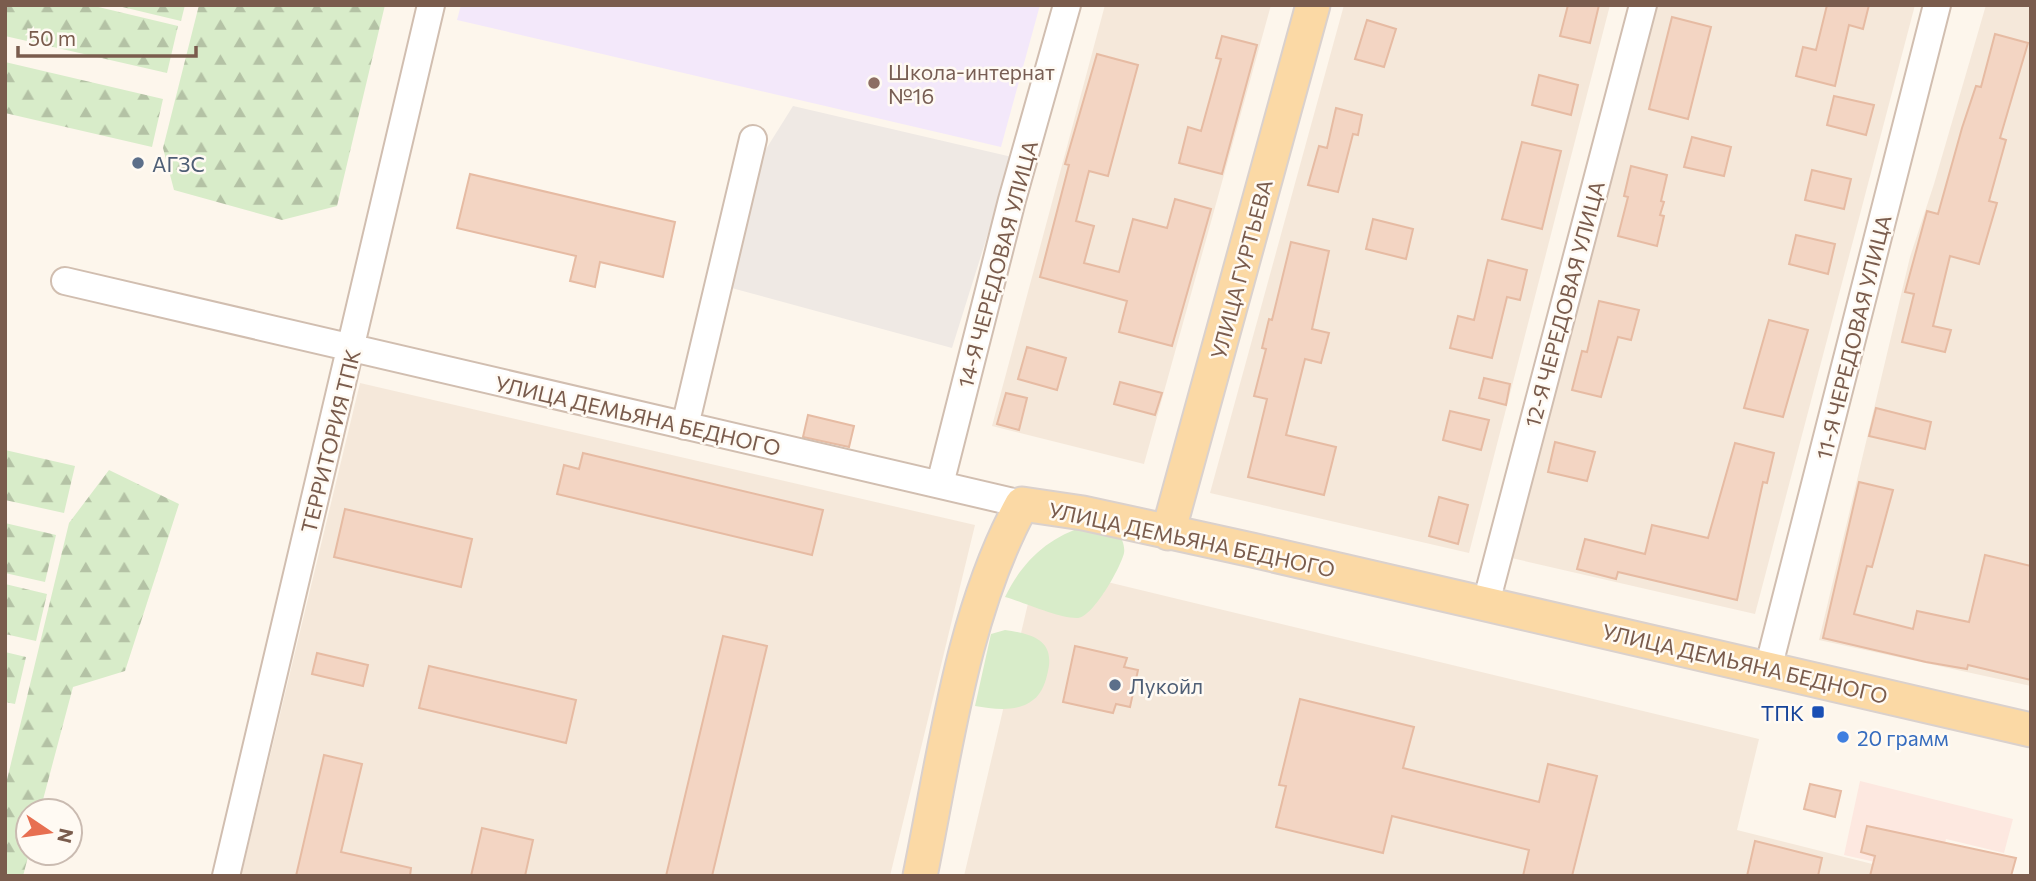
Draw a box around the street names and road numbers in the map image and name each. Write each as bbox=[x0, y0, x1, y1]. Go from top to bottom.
street label: 14-Я ЧЕРЕДОВАЯ УЛИЦА bbox=[952, 138, 1042, 390]
street label: УЛИЦА ГУРТЬЕВА bbox=[1205, 177, 1277, 361]
street label: 12-Я ЧЕРЕДОВАЯ УЛИЦА bbox=[1519, 178, 1609, 430]
street label: 11-Я ЧЕРЕДОВАЯ УЛИЦА bbox=[1810, 212, 1896, 462]
street label: ТЕРРИТОРИЯ ТПК bbox=[295, 347, 365, 535]
street label: УЛИЦА ДЕМЬЯНА БЕДНОГО bbox=[493, 370, 783, 460]
street label: УЛИЦА ДЕМЬЯНА БЕДНОГО bbox=[1047, 496, 1337, 582]
street label: УЛИЦА ДЕМЬЯНА БЕДНОГО bbox=[1600, 618, 1890, 708]

